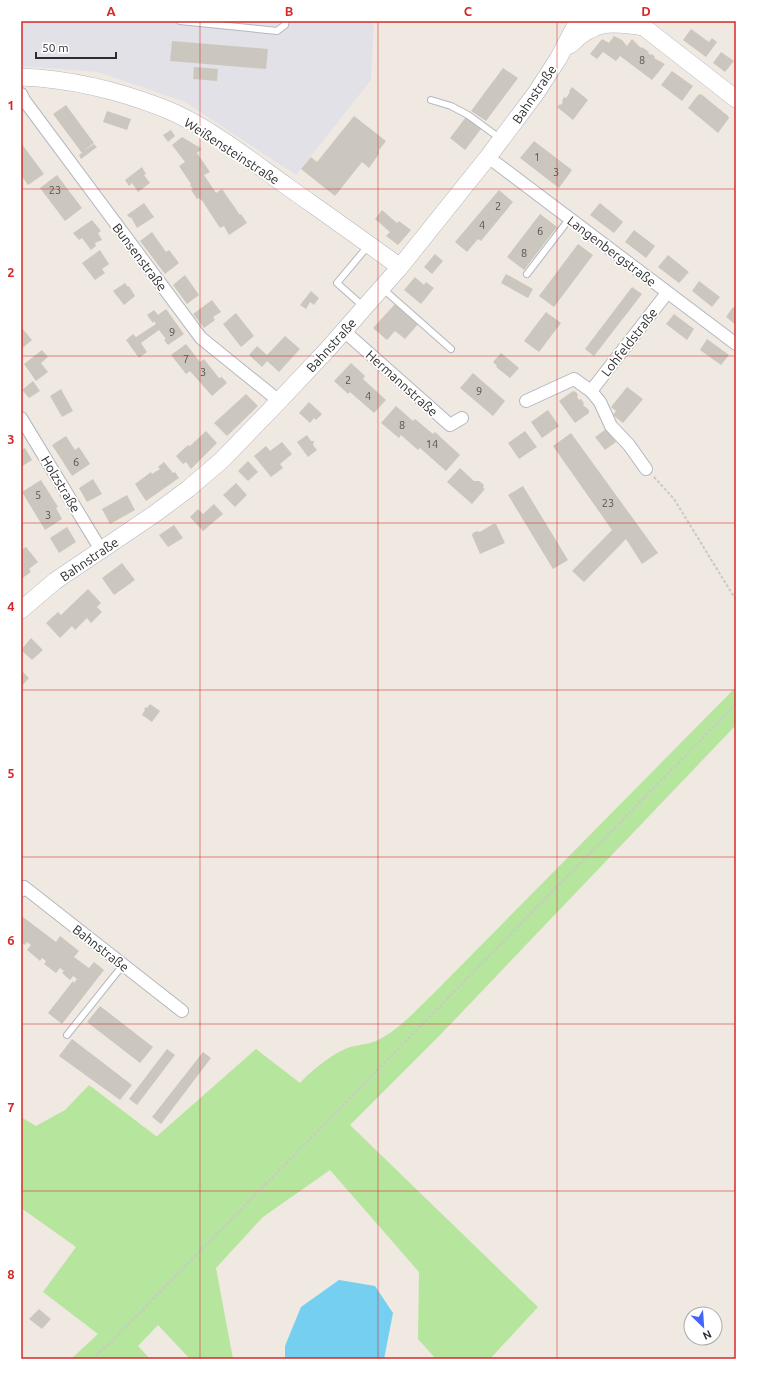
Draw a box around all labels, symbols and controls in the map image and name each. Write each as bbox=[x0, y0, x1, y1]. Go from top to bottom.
text: A bbox=[106, 4, 116, 18]
text: B bbox=[285, 4, 294, 18]
text: C bbox=[464, 4, 473, 18]
text: D bbox=[641, 4, 651, 18]
scale bar bbox=[36, 34, 116, 60]
text: 50 m bbox=[42, 41, 69, 54]
house number: 8 bbox=[639, 54, 645, 66]
street label: Bahnstraße bbox=[509, 62, 559, 126]
text: 1 bbox=[7, 98, 15, 112]
street label: Weißensteinstraße bbox=[182, 115, 282, 187]
house number: 1 bbox=[534, 151, 540, 163]
house number: 3 bbox=[553, 166, 559, 178]
house number: 23 bbox=[49, 184, 61, 196]
house number: 2 bbox=[495, 200, 501, 212]
street label: Langenbergstraße bbox=[565, 213, 659, 289]
house number: 4 bbox=[479, 219, 485, 231]
street label: Bunsenstraße bbox=[110, 221, 170, 293]
house number: 6 bbox=[537, 225, 543, 237]
house number: 8 bbox=[521, 247, 527, 259]
text: 2 bbox=[7, 265, 15, 279]
street label: Lohfeldstraße bbox=[598, 305, 660, 379]
street label: Bahnstraße bbox=[303, 315, 359, 375]
house number: 9 bbox=[169, 326, 175, 338]
street label: Hermannstraße bbox=[363, 347, 441, 419]
house number: 7 bbox=[183, 353, 189, 365]
house number: 3 bbox=[200, 366, 206, 378]
house number: 2 bbox=[345, 374, 351, 386]
house number: 9 bbox=[476, 385, 482, 397]
house number: 4 bbox=[365, 390, 371, 402]
house number: 8 bbox=[399, 419, 405, 431]
text: 3 bbox=[7, 432, 15, 446]
house number: 14 bbox=[426, 438, 438, 450]
street label: Holzstraße bbox=[39, 453, 83, 515]
house number: 6 bbox=[73, 456, 79, 468]
house number: 5 bbox=[35, 489, 41, 501]
house number: 23 bbox=[602, 497, 614, 509]
house number: 3 bbox=[45, 509, 51, 521]
street label: Bahnstraße bbox=[57, 534, 121, 584]
text: 4 bbox=[7, 599, 15, 613]
text: 5 bbox=[7, 766, 15, 780]
street label: Bahnstraße bbox=[70, 922, 132, 974]
text: 6 bbox=[7, 933, 15, 947]
text: 7 bbox=[7, 1100, 15, 1114]
text: 8 bbox=[7, 1267, 15, 1281]
north arrow bbox=[683, 1306, 723, 1346]
text: N bbox=[701, 1328, 713, 1342]

